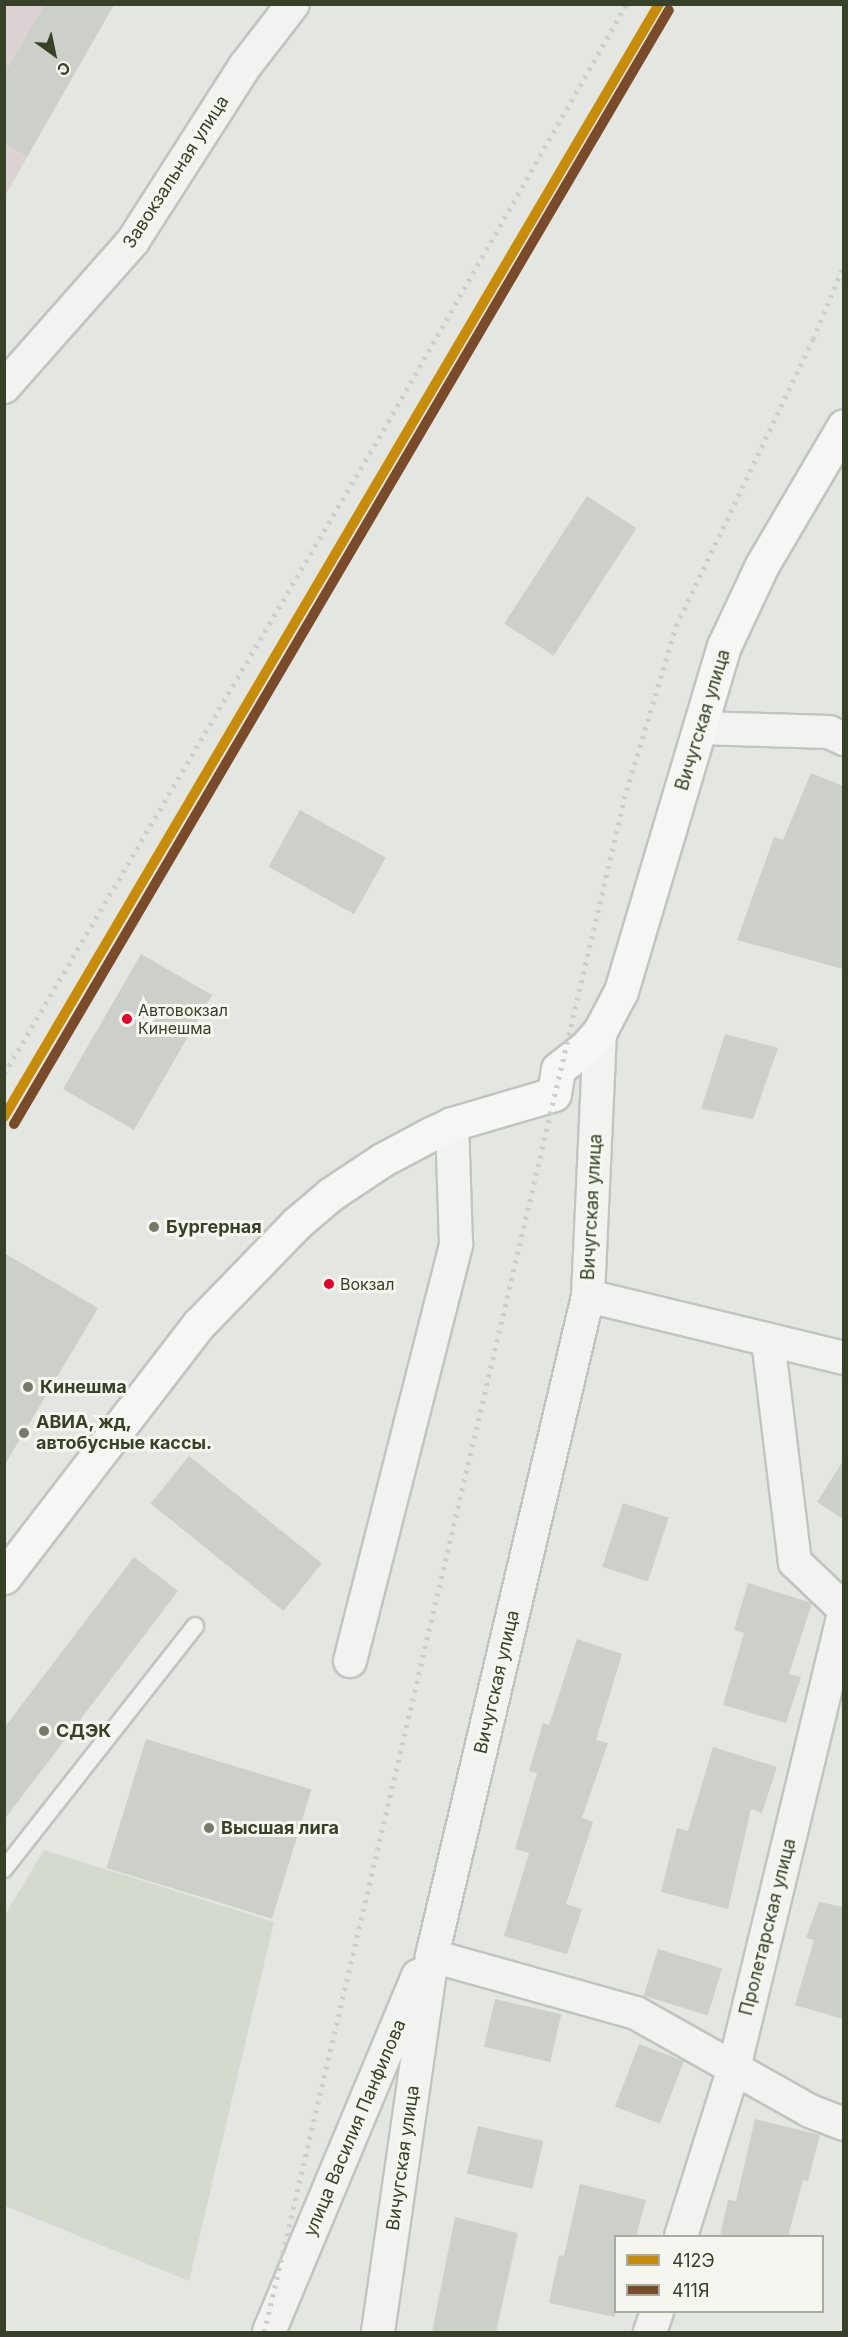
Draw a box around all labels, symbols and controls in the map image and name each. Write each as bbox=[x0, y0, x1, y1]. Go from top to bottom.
north arrow bbox=[24, 24, 84, 84]
text: С bbox=[53, 57, 74, 81]
street label: Завокзальная улица bbox=[118, 92, 234, 252]
street label: Вичугская улица bbox=[671, 647, 735, 793]
place label: Автовокзал Кинешма bbox=[138, 1000, 228, 1038]
marker: Автовокзал Кинешма bbox=[121, 1013, 133, 1025]
street label: Вичугская улица bbox=[577, 1133, 607, 1281]
place label: Бургерная bbox=[166, 1216, 262, 1238]
marker: Бургерная bbox=[147, 1220, 161, 1234]
place label: Вокзал bbox=[340, 1274, 394, 1294]
marker: Вокзал bbox=[323, 1278, 335, 1290]
place label: Кинешма bbox=[40, 1376, 127, 1398]
marker: Кинешма bbox=[21, 1380, 35, 1394]
place label: АВИА, жд, автобусные кассы. bbox=[36, 1412, 212, 1454]
marker: АВИА, жд, автобусные кассы. bbox=[17, 1426, 31, 1440]
street label: Вичугская улица bbox=[470, 1608, 524, 1756]
place label: СДЭК bbox=[56, 1720, 111, 1742]
marker: СДЭК bbox=[37, 1724, 51, 1738]
place label: Высшая лига bbox=[221, 1817, 339, 1839]
marker: Высшая лига bbox=[202, 1821, 216, 1835]
street label: Пролетарская улица bbox=[736, 1836, 800, 2018]
street label: улица Василия Панфилова bbox=[299, 2016, 411, 2240]
street label: Вичугская улица bbox=[382, 2084, 424, 2232]
legend bbox=[614, 2235, 824, 2313]
text: 412Э bbox=[672, 2250, 715, 2271]
text: 411Я bbox=[672, 2280, 710, 2301]

